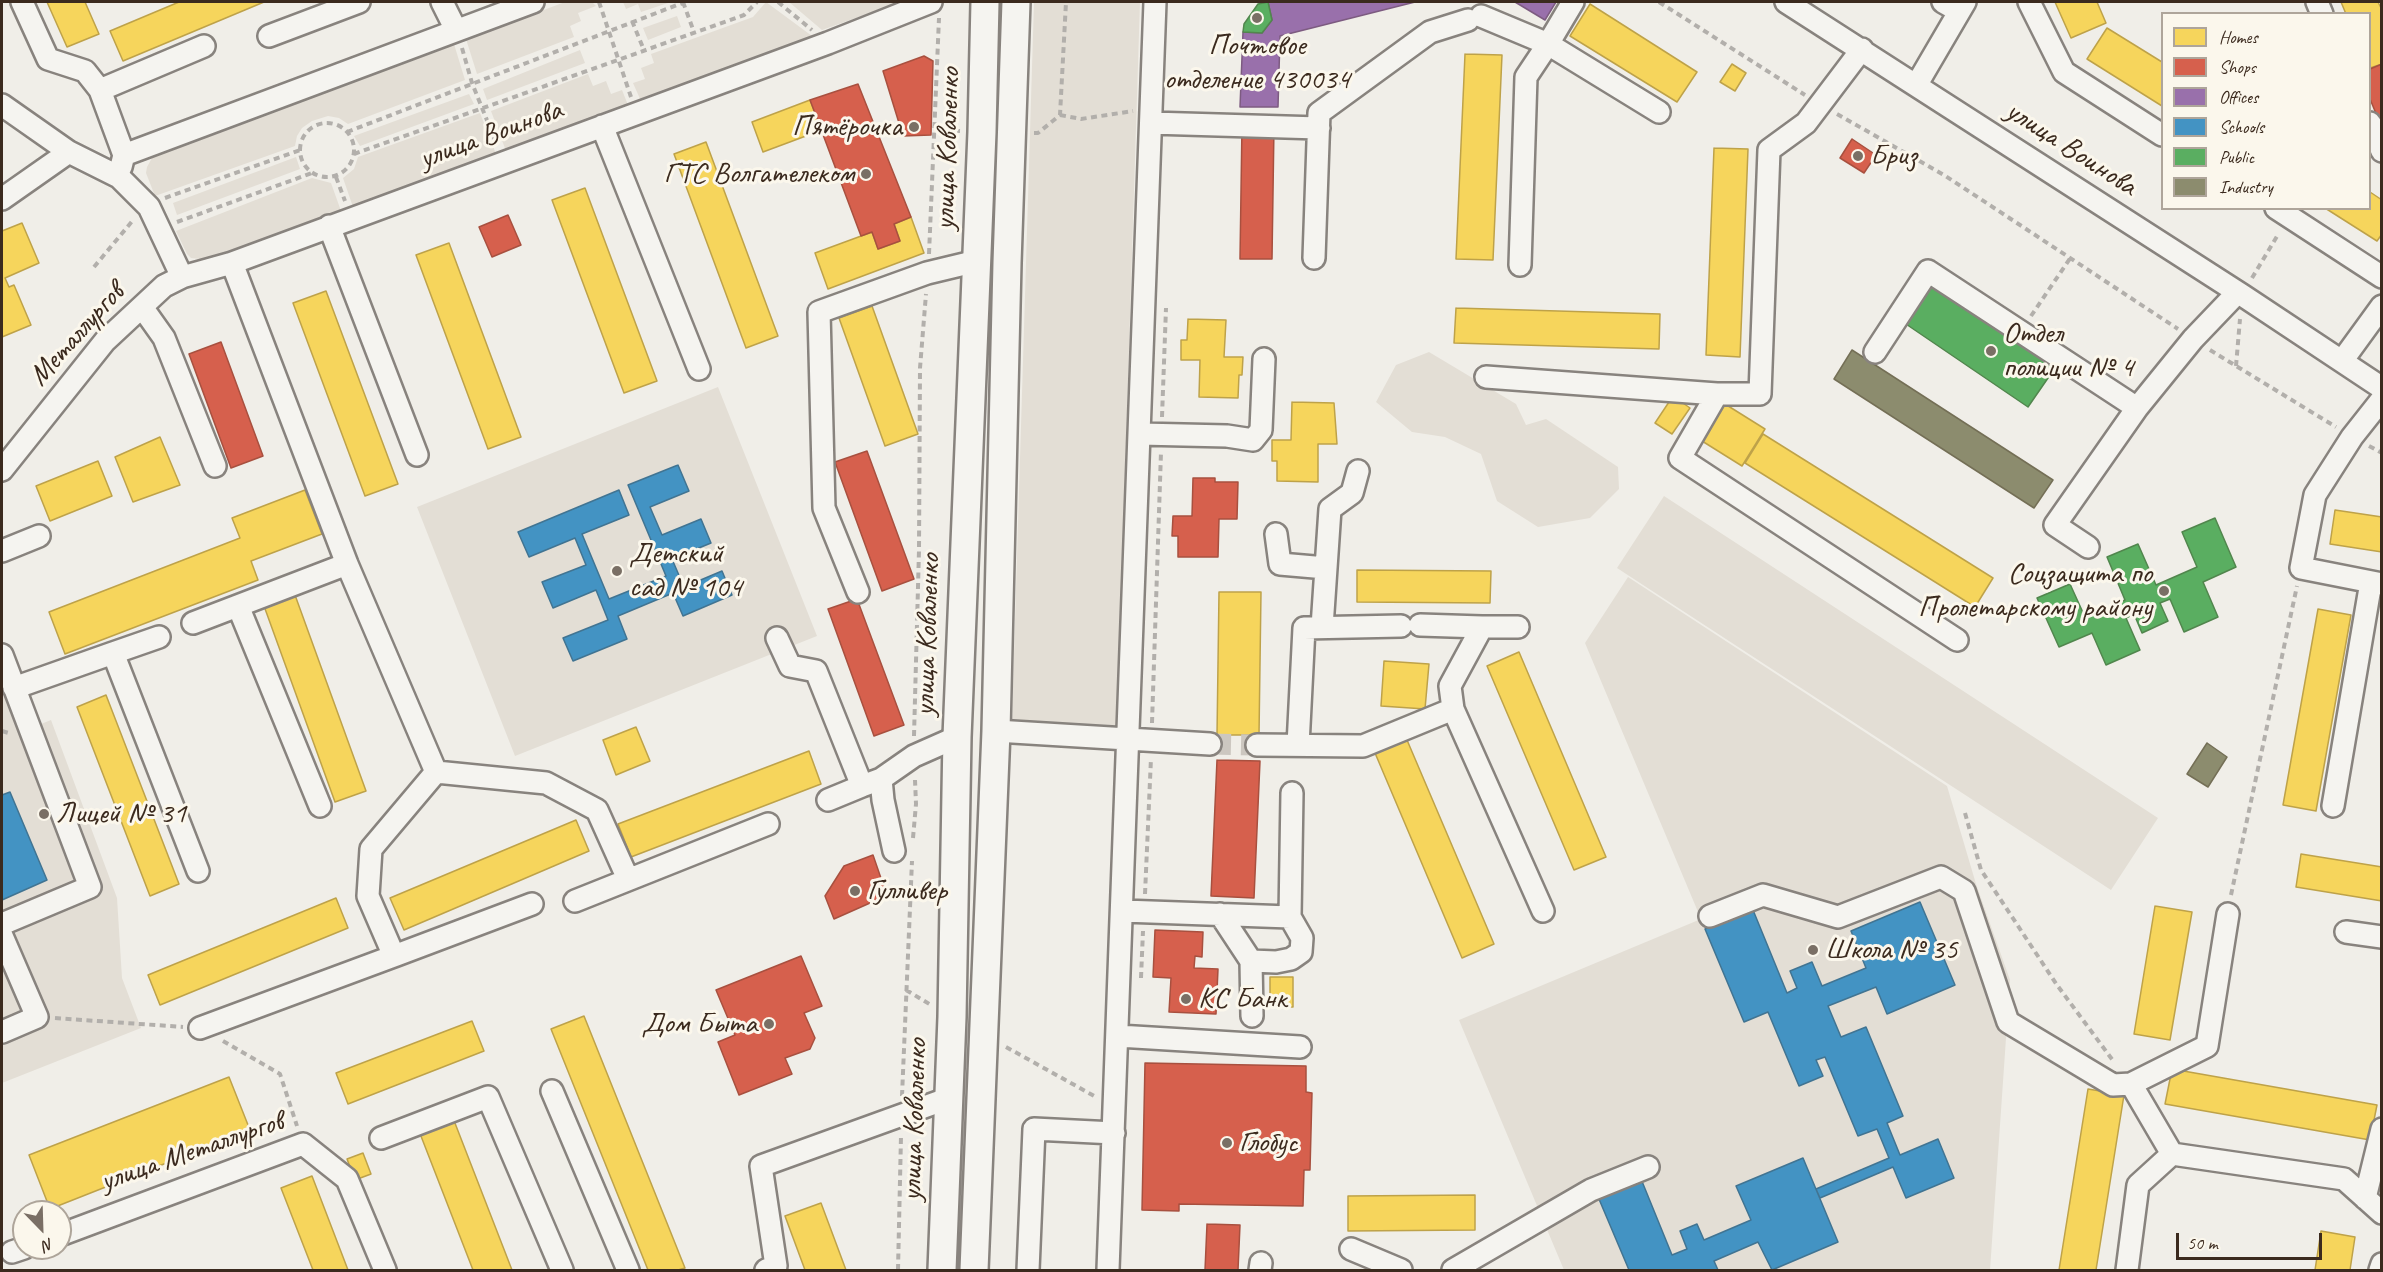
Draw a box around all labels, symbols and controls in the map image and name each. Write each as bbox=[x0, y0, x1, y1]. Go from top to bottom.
marker: Почтовое отделение 430034 bbox=[1250, 11, 1264, 25]
legend bbox=[2161, 12, 2371, 210]
text: Homes bbox=[2219, 26, 2258, 48]
place label: Почтовое отделение 430034 bbox=[1164, 28, 1350, 98]
text: Shops bbox=[2219, 56, 2256, 78]
street label: улица Коваленко bbox=[927, 67, 969, 231]
text: Offices bbox=[2219, 86, 2258, 108]
street label: улица Воинова bbox=[415, 93, 567, 177]
street label: улица Воинова bbox=[1999, 93, 2143, 205]
place label: Пятёрочка bbox=[792, 109, 902, 145]
text: Schools bbox=[2219, 116, 2264, 138]
marker: Пятёрочка bbox=[907, 120, 921, 134]
place label: Бриз bbox=[1870, 138, 1917, 174]
text: Public bbox=[2219, 146, 2254, 168]
marker: Бриз bbox=[1851, 149, 1865, 163]
place label: ГТС Волгателеком bbox=[664, 156, 854, 192]
marker: ГТС Волгателеком bbox=[859, 167, 873, 181]
text: Industry bbox=[2219, 176, 2273, 198]
street label: Металлургов bbox=[21, 276, 133, 394]
place label: Отдел полиции № 4 bbox=[2003, 316, 2133, 386]
marker: Отдел полиции № 4 bbox=[1984, 344, 1998, 358]
place label: Детский сад № 104 bbox=[629, 536, 742, 606]
street label: улица Коваленко bbox=[907, 553, 949, 717]
place label: Соцзащита по Пролетарскому району bbox=[1918, 556, 2152, 626]
marker: Детский сад № 104 bbox=[610, 564, 624, 578]
marker: Соцзащита по Пролетарскому району bbox=[2157, 584, 2171, 598]
place label: Лицей № 31 bbox=[56, 796, 186, 832]
marker: Лицей № 31 bbox=[37, 807, 51, 821]
place label: Гулливер bbox=[867, 873, 947, 909]
marker: Гулливер bbox=[848, 884, 862, 898]
place label: Школа № 35 bbox=[1825, 932, 1957, 968]
marker: Школа № 35 bbox=[1806, 943, 1820, 957]
place label: КС Банк bbox=[1198, 981, 1286, 1017]
marker: КС Банк bbox=[1179, 992, 1193, 1006]
place label: Дом Быта bbox=[641, 1006, 757, 1042]
marker: Дом Быта bbox=[762, 1017, 776, 1031]
street label: улица Коваленко bbox=[894, 1038, 936, 1202]
street label: улица Металлургов bbox=[96, 1104, 288, 1200]
place label: Глобус bbox=[1239, 1125, 1297, 1161]
marker: Глобус bbox=[1220, 1136, 1234, 1150]
north arrow bbox=[12, 1200, 72, 1260]
scale bar bbox=[2179, 1221, 2324, 1259]
text: 50 m bbox=[2187, 1232, 2218, 1254]
text: N bbox=[40, 1234, 57, 1256]

